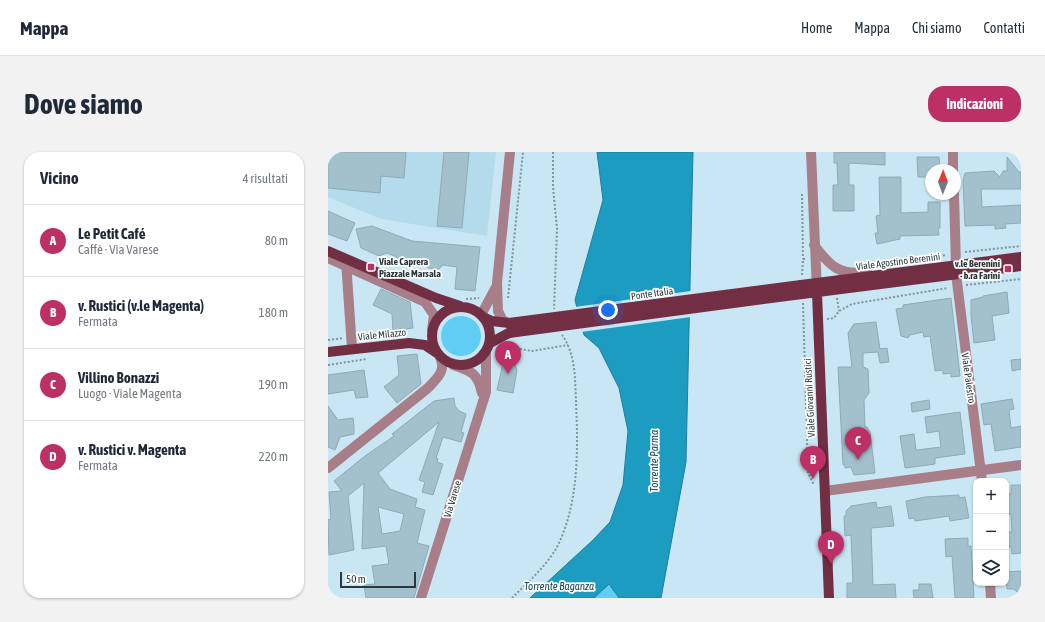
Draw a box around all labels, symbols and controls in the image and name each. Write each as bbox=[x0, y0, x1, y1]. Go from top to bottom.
text: Mappa bbox=[20, 17, 68, 39]
text: Home bbox=[801, 20, 832, 36]
text: Mappa bbox=[854, 20, 890, 36]
text: Chi siamo bbox=[912, 20, 962, 36]
text: Contatti bbox=[984, 20, 1025, 36]
button: Indicazioni bbox=[928, 86, 1021, 122]
text: Dove siamo bbox=[24, 88, 143, 120]
north arrow bbox=[925, 164, 961, 200]
text: Vicino bbox=[40, 168, 79, 188]
text: 4 risultati bbox=[242, 171, 288, 186]
text: Le Petit Café bbox=[78, 225, 146, 242]
text: A bbox=[50, 233, 56, 248]
text: 80 m bbox=[265, 233, 288, 248]
text: Caffè · Via Varese bbox=[78, 242, 159, 257]
street label: Viale Agostino Berenini bbox=[855, 251, 941, 272]
place label: Viale Caprera Piazzale Marsala bbox=[378, 256, 441, 279]
place label: v.le Berenini - b.ra Farini bbox=[955, 258, 1000, 281]
marker: Viale Caprera Piazzale Marsala bbox=[366, 262, 376, 272]
marker: v.le Berenini - b.ra Farini bbox=[1003, 264, 1013, 274]
street label: Ponte Italia bbox=[630, 285, 674, 302]
text: v. Rustici (v.le Magenta) bbox=[78, 297, 204, 314]
your location bbox=[598, 300, 618, 320]
text: B bbox=[50, 305, 56, 320]
text: 180 m bbox=[259, 305, 288, 320]
text: Fermata bbox=[78, 314, 118, 329]
street label: Viale Milazzo bbox=[357, 326, 407, 342]
pin: A bbox=[495, 341, 521, 374]
street label: Viale Palestro bbox=[960, 352, 978, 404]
street label: Viale Giovanni Rustici bbox=[802, 358, 817, 438]
text: Villino Bonazzi bbox=[78, 369, 159, 386]
text: C bbox=[50, 377, 56, 392]
text: 190 m bbox=[259, 377, 288, 392]
text: Luogo · Viale Magenta bbox=[78, 386, 182, 401]
pin: C bbox=[845, 427, 871, 460]
water label: Torrente Parma bbox=[648, 430, 660, 492]
text: v. Rustici v. Magenta bbox=[78, 441, 186, 458]
pin: B bbox=[800, 446, 826, 479]
text: D bbox=[49, 449, 57, 464]
text: 220 m bbox=[259, 449, 288, 464]
text: Fermata bbox=[78, 458, 118, 473]
map controls bbox=[973, 478, 1009, 586]
button: + bbox=[973, 478, 1009, 514]
street label: Via Varese bbox=[442, 479, 463, 519]
button: − bbox=[973, 514, 1009, 550]
pin: D bbox=[818, 531, 844, 564]
button: layers bbox=[973, 550, 1009, 586]
scale bar bbox=[340, 570, 416, 589]
text: 50 m bbox=[346, 573, 366, 585]
water label: Torrente Baganza bbox=[524, 580, 594, 592]

